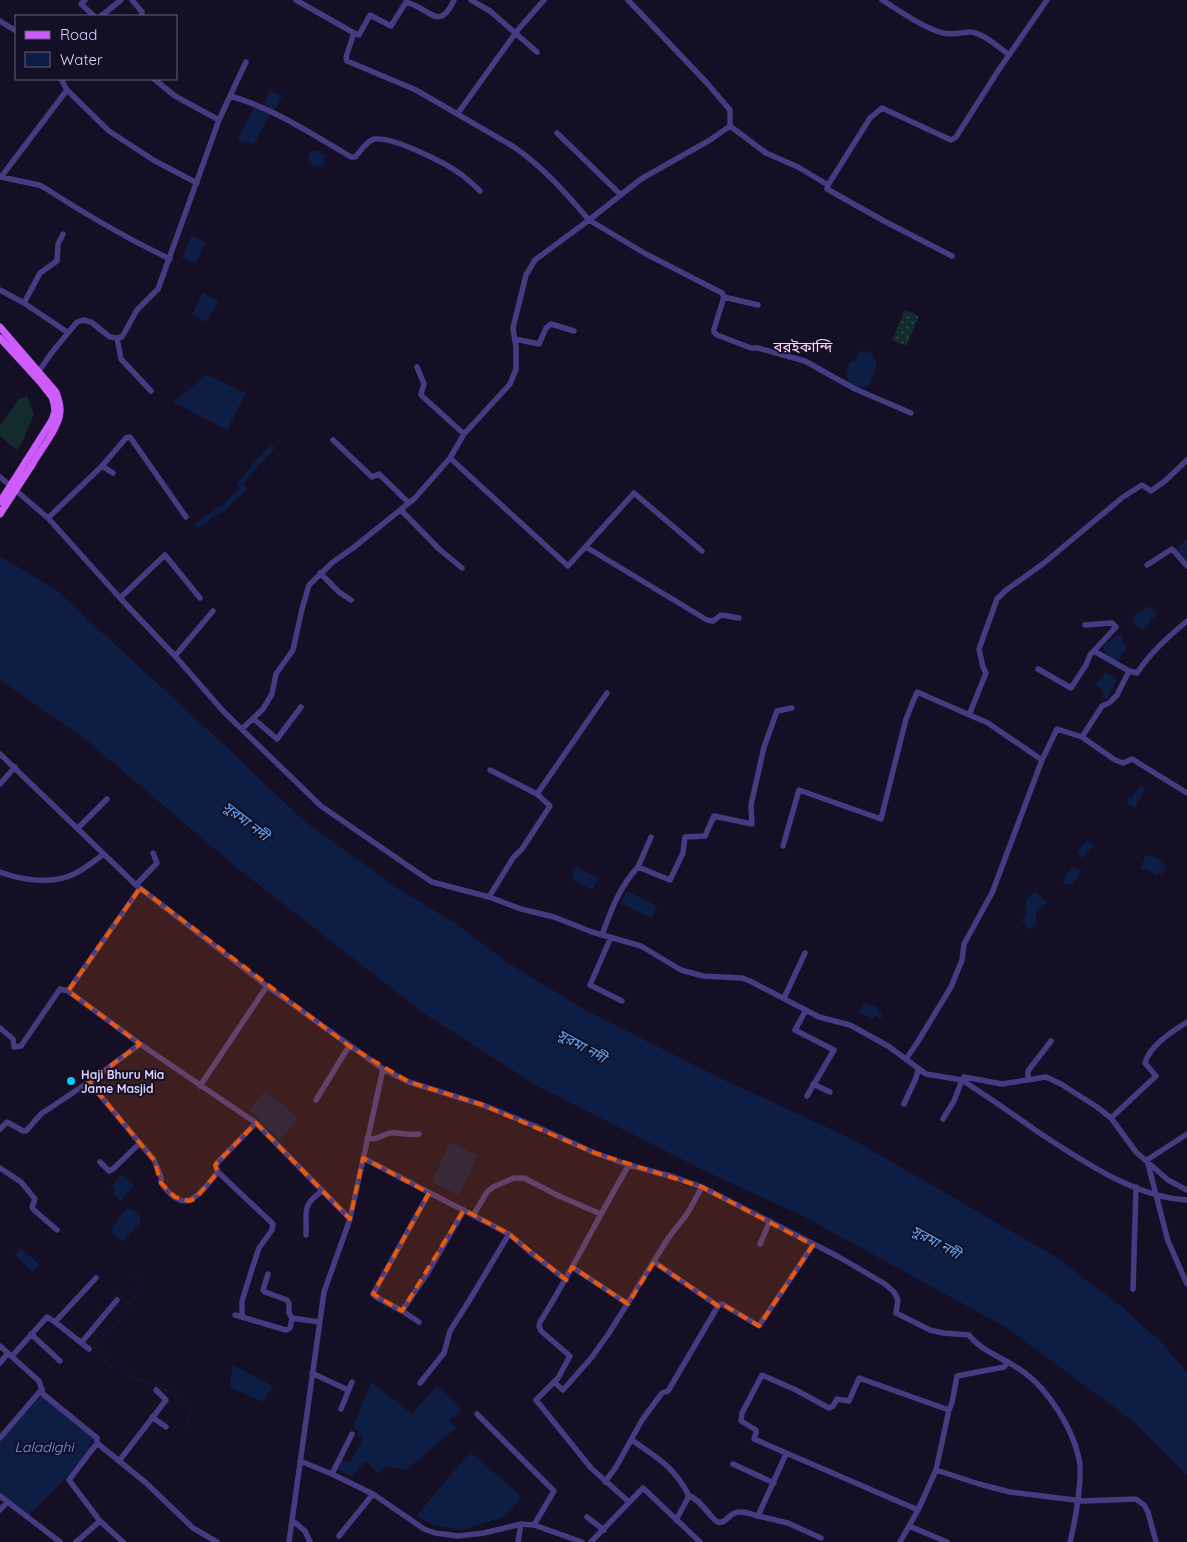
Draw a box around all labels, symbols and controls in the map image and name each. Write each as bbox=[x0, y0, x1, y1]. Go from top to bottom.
legend bbox=[15, 15, 178, 80]
text: Road bbox=[60, 25, 97, 44]
text: Water bbox=[60, 50, 103, 69]
district label: বরইকান্দি bbox=[773, 337, 833, 356]
water label: সুরমা নদী bbox=[220, 798, 275, 846]
water label: সুরমা নদী bbox=[554, 1025, 612, 1068]
place label: Haji Bhuru Mia Jame Masjid bbox=[81, 1067, 164, 1096]
marker: Haji Bhuru Mia Jame Masjid bbox=[65, 1075, 77, 1087]
water label: সুরমা নদী bbox=[908, 1221, 966, 1264]
water label: Laladighi bbox=[15, 1438, 75, 1456]

